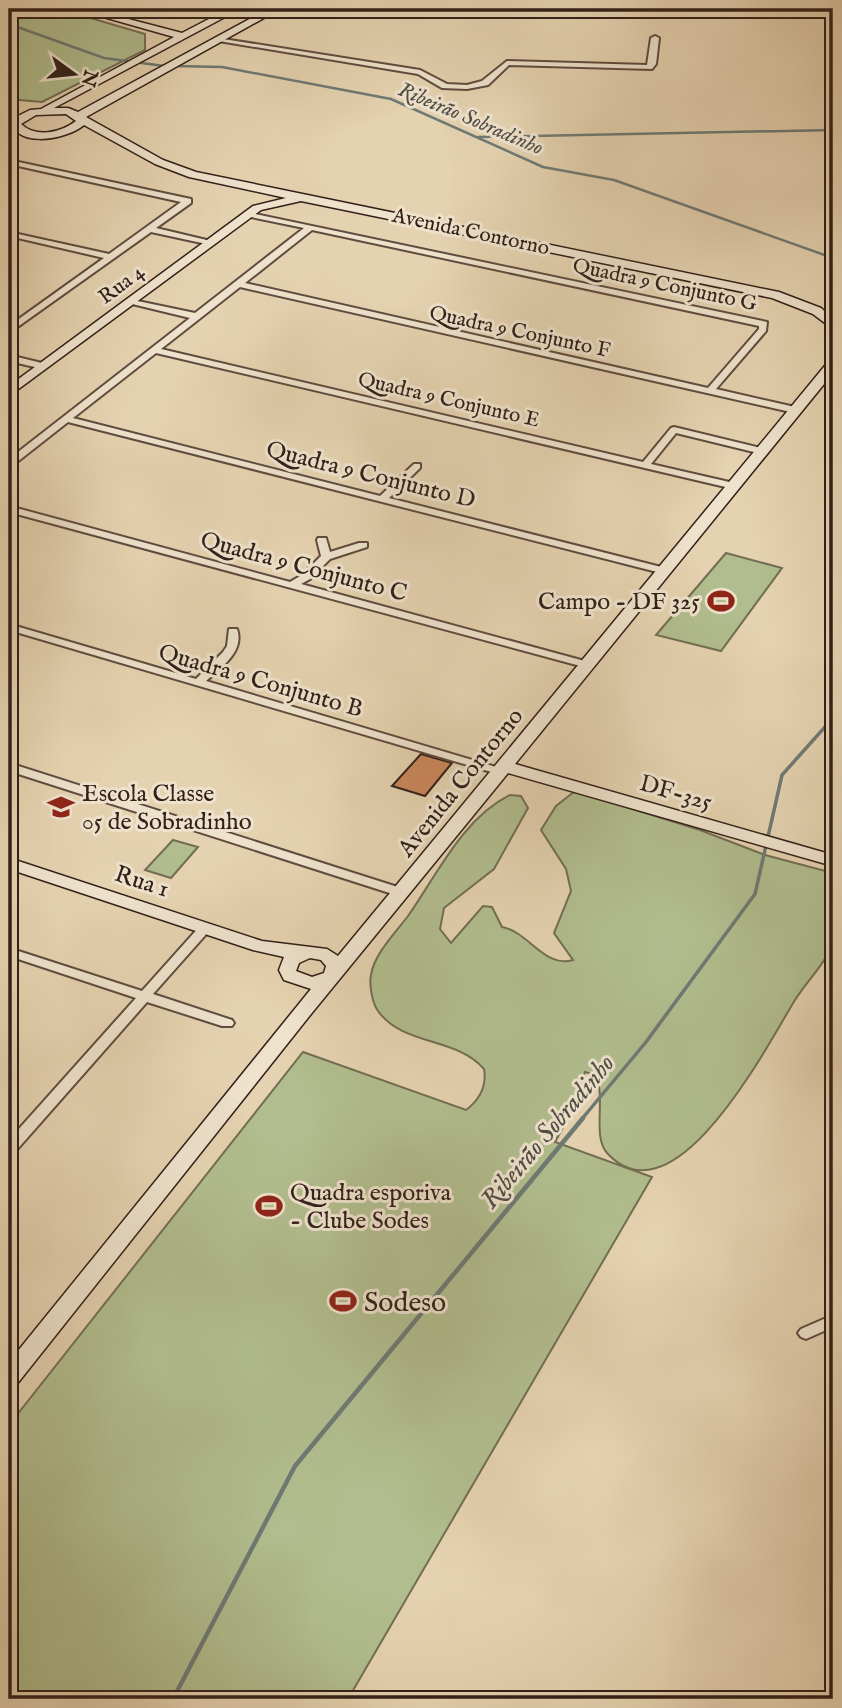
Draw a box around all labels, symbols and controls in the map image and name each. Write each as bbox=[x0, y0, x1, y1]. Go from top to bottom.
north arrow bbox=[38, 38, 108, 108]
text: N bbox=[75, 66, 102, 89]
water label: Ribeirão Sobradinho bbox=[394, 77, 547, 162]
street label: Avenida Contorno bbox=[389, 202, 552, 262]
street label: Quadra 9 Conjunto G bbox=[570, 253, 760, 318]
street label: Rua 4 bbox=[94, 259, 151, 311]
street label: Quadra 9 Conjunto F bbox=[427, 300, 613, 365]
street label: Quadra 9 Conjunto E bbox=[355, 366, 542, 434]
street label: Quadra 9 Conjunto D bbox=[263, 434, 478, 516]
street label: Quadra 9 Conjunto C bbox=[197, 525, 410, 610]
sports icon: Campo - DF 325 bbox=[706, 586, 736, 616]
place label: Campo - DF 325 bbox=[538, 587, 700, 618]
street label: Quadra 9 Conjunto B bbox=[155, 637, 366, 725]
street label: Avenida Contorno bbox=[391, 702, 531, 865]
street label: DF-325 bbox=[636, 768, 716, 819]
place label: Escola Classe 05 de Sobradinho bbox=[82, 779, 252, 838]
school or university icon: Escola Classe 05 de Sobradinho bbox=[46, 792, 76, 822]
street label: Rua 1 bbox=[111, 859, 173, 906]
water label: Ribeirão Sobradinho bbox=[474, 1048, 622, 1216]
place label: Quadra esporiva - Clube Sodes bbox=[290, 1178, 452, 1237]
sports icon: Quadra esporiva - Clube Sodes bbox=[254, 1191, 284, 1221]
sports icon: Sodeso bbox=[328, 1286, 358, 1316]
place label: Sodeso bbox=[364, 1286, 446, 1321]

